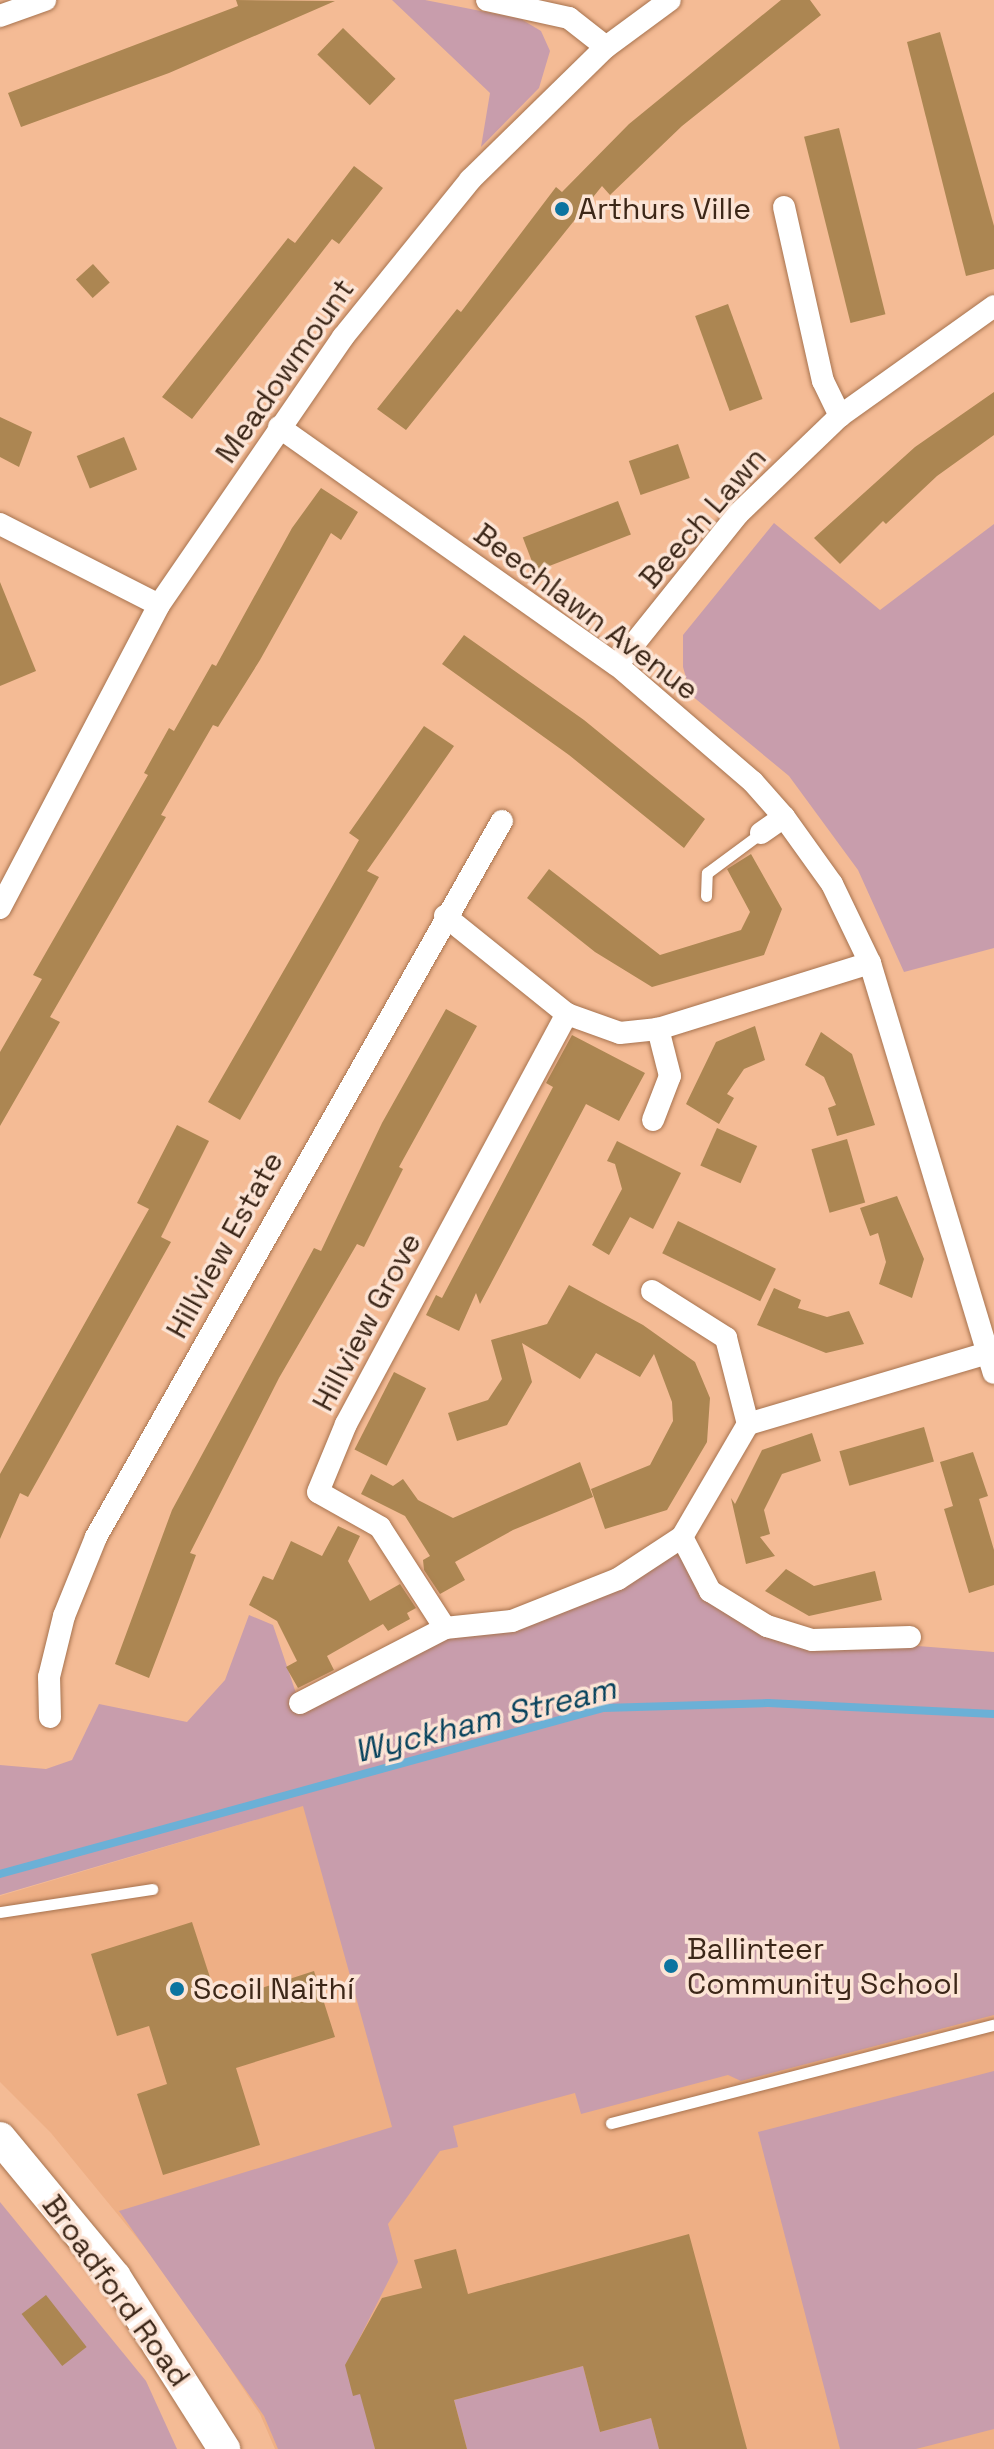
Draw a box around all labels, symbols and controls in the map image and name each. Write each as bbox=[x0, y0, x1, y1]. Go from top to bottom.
place label: Arthurs Ville bbox=[578, 191, 751, 227]
marker: Arthurs Ville bbox=[553, 200, 571, 218]
street label: Meadowmount bbox=[208, 272, 362, 470]
street label: Beech Lawn bbox=[632, 440, 774, 596]
street label: Beechlawn Avenue bbox=[467, 516, 705, 708]
street label: Hillview Estate bbox=[159, 1145, 291, 1345]
street label: Hillview Grove bbox=[305, 1227, 429, 1417]
water label: Wyckham Stream bbox=[350, 1669, 620, 1771]
place label: Ballinteer Community School bbox=[687, 1931, 959, 2002]
marker: Ballinteer Community School bbox=[662, 1957, 680, 1975]
place label: Scoil Naithí bbox=[193, 1971, 354, 2007]
marker: Scoil Naithí bbox=[168, 1980, 186, 1998]
street label: Broadford Road bbox=[34, 2188, 198, 2394]

